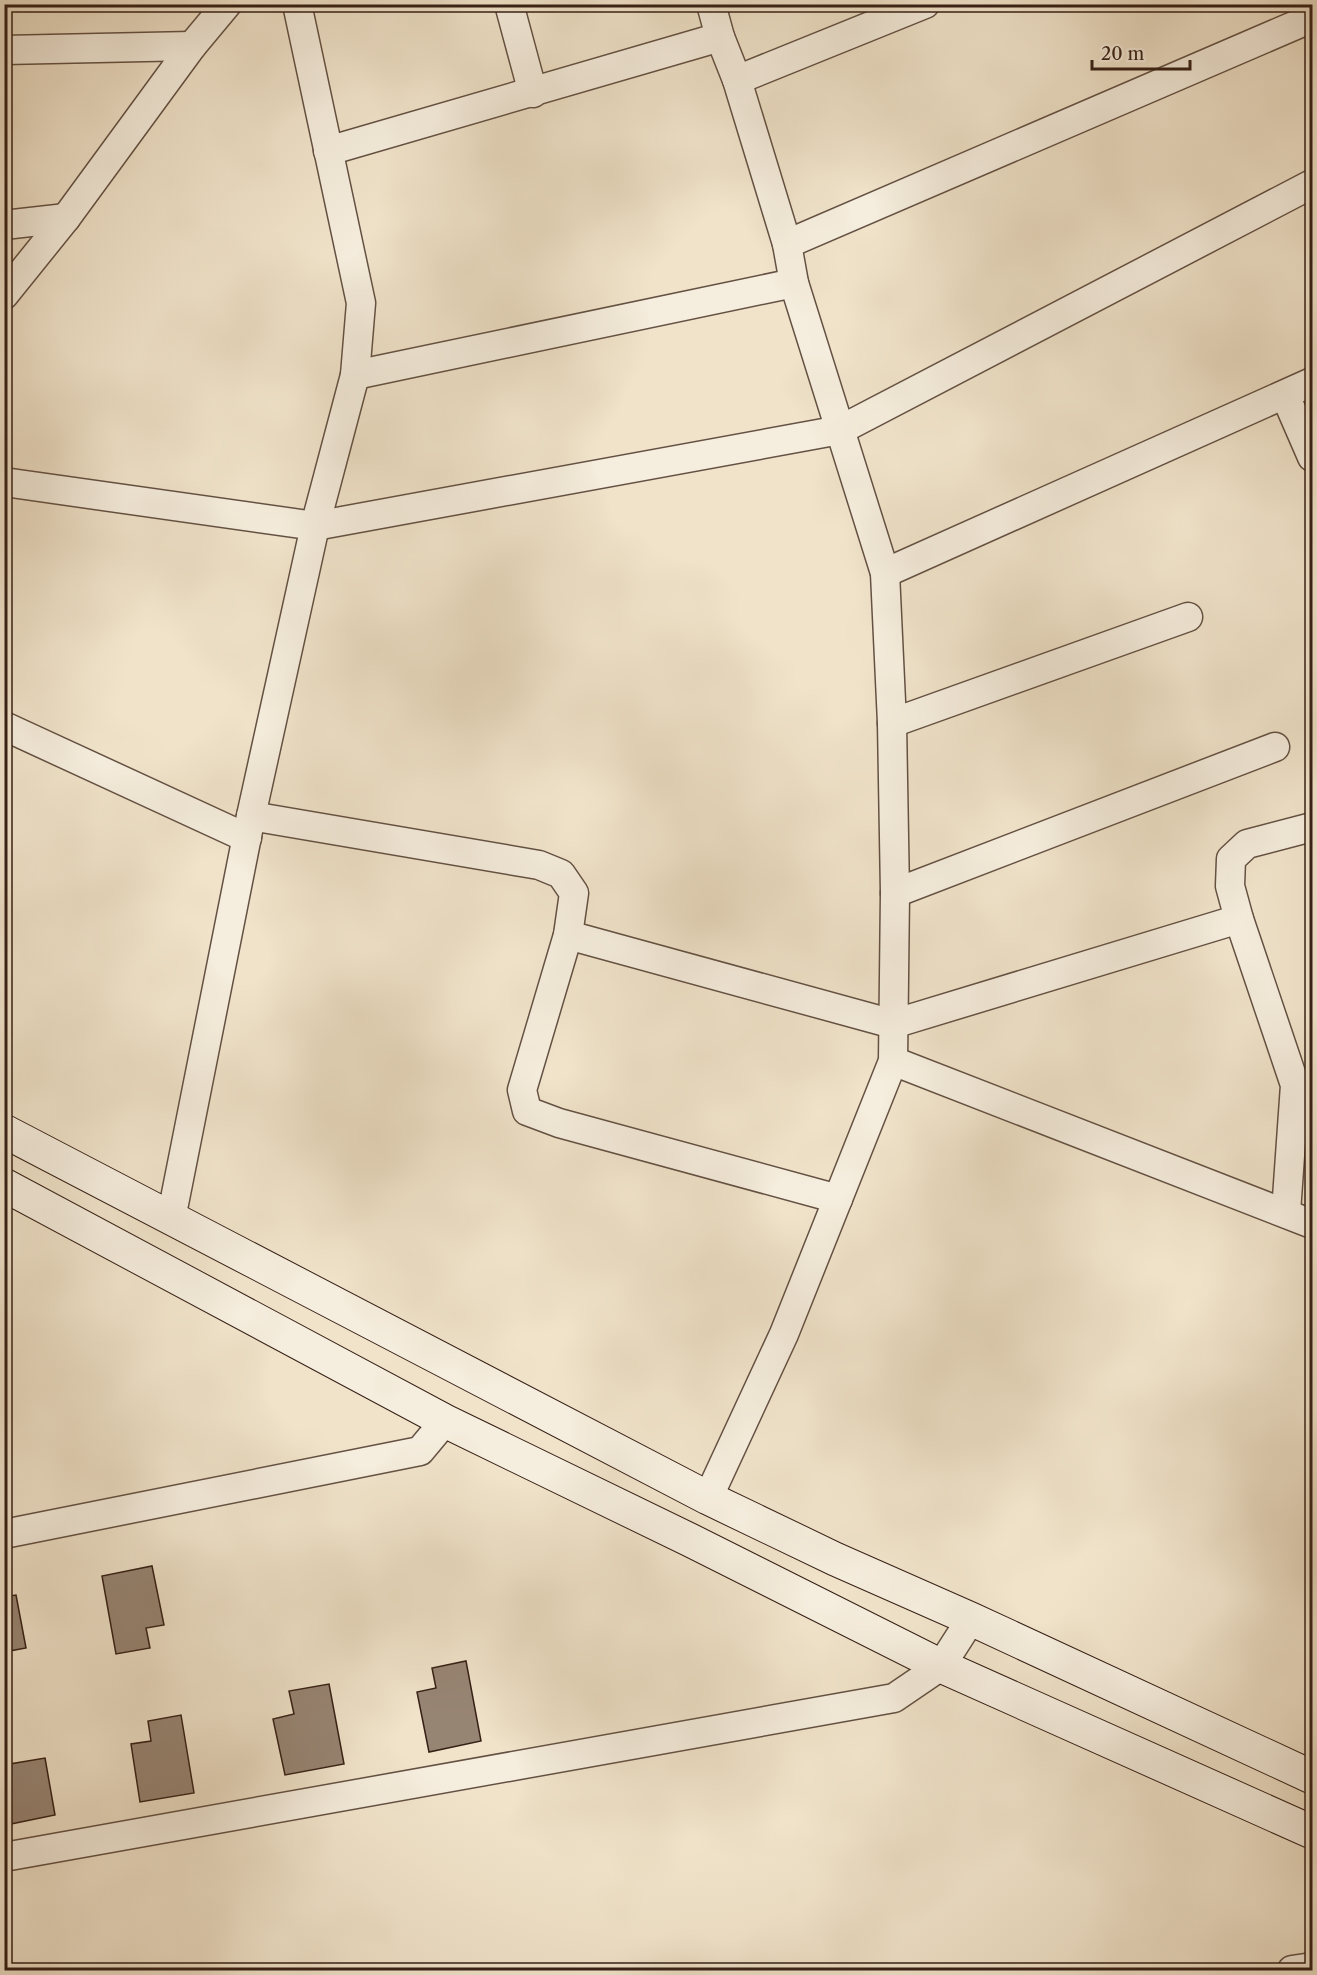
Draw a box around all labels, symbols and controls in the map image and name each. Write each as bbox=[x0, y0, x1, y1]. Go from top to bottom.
scale bar bbox=[1092, 33, 1190, 71]
text: 20 m bbox=[1101, 43, 1145, 65]

